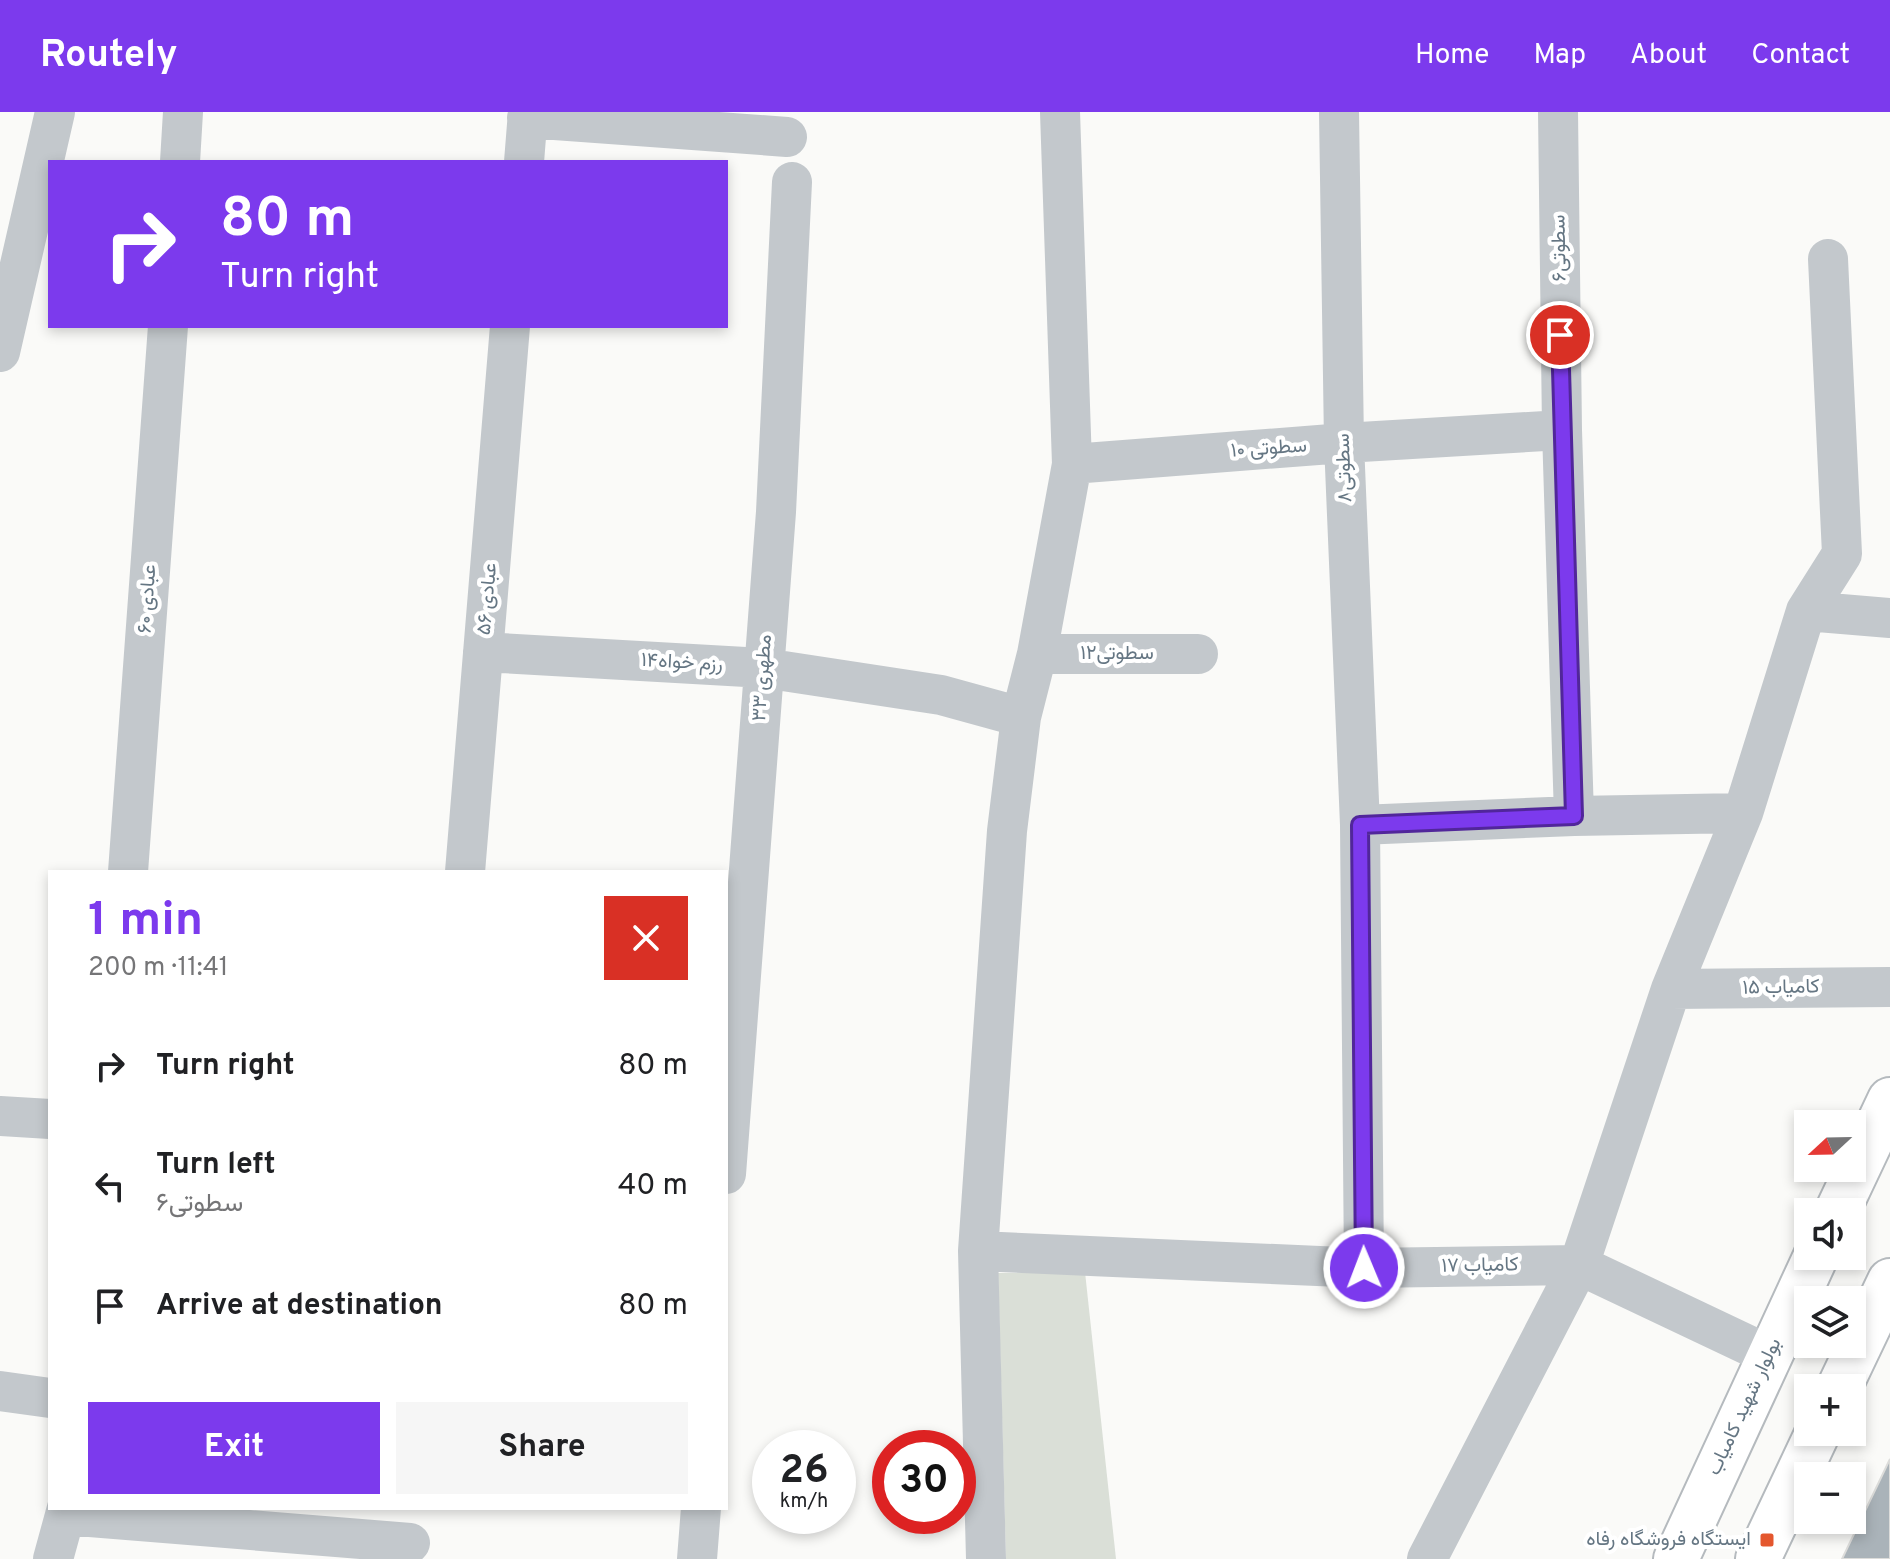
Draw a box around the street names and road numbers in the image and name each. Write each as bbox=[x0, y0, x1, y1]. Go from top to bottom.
street label: سطوتی۶ bbox=[1546, 214, 1574, 282]
street label: سطوتی ۱۰ bbox=[1230, 433, 1308, 465]
street label: سطوتی۸ bbox=[1331, 433, 1359, 503]
street label: عبادی ۵۶ bbox=[472, 562, 504, 636]
street label: عبادی ۶۰ bbox=[133, 564, 163, 634]
street label: مطهری ۳۳ bbox=[747, 634, 779, 722]
street label: سطوتی۱۲ bbox=[1080, 641, 1154, 667]
street label: رزم خواه۱۴ bbox=[640, 648, 724, 678]
street label: کامیاب ۱۵ bbox=[1742, 974, 1820, 1002]
street label: کامیاب ۱۷ bbox=[1441, 1252, 1519, 1280]
street label: بولوار شهید کامیاب bbox=[1702, 1334, 1788, 1480]

